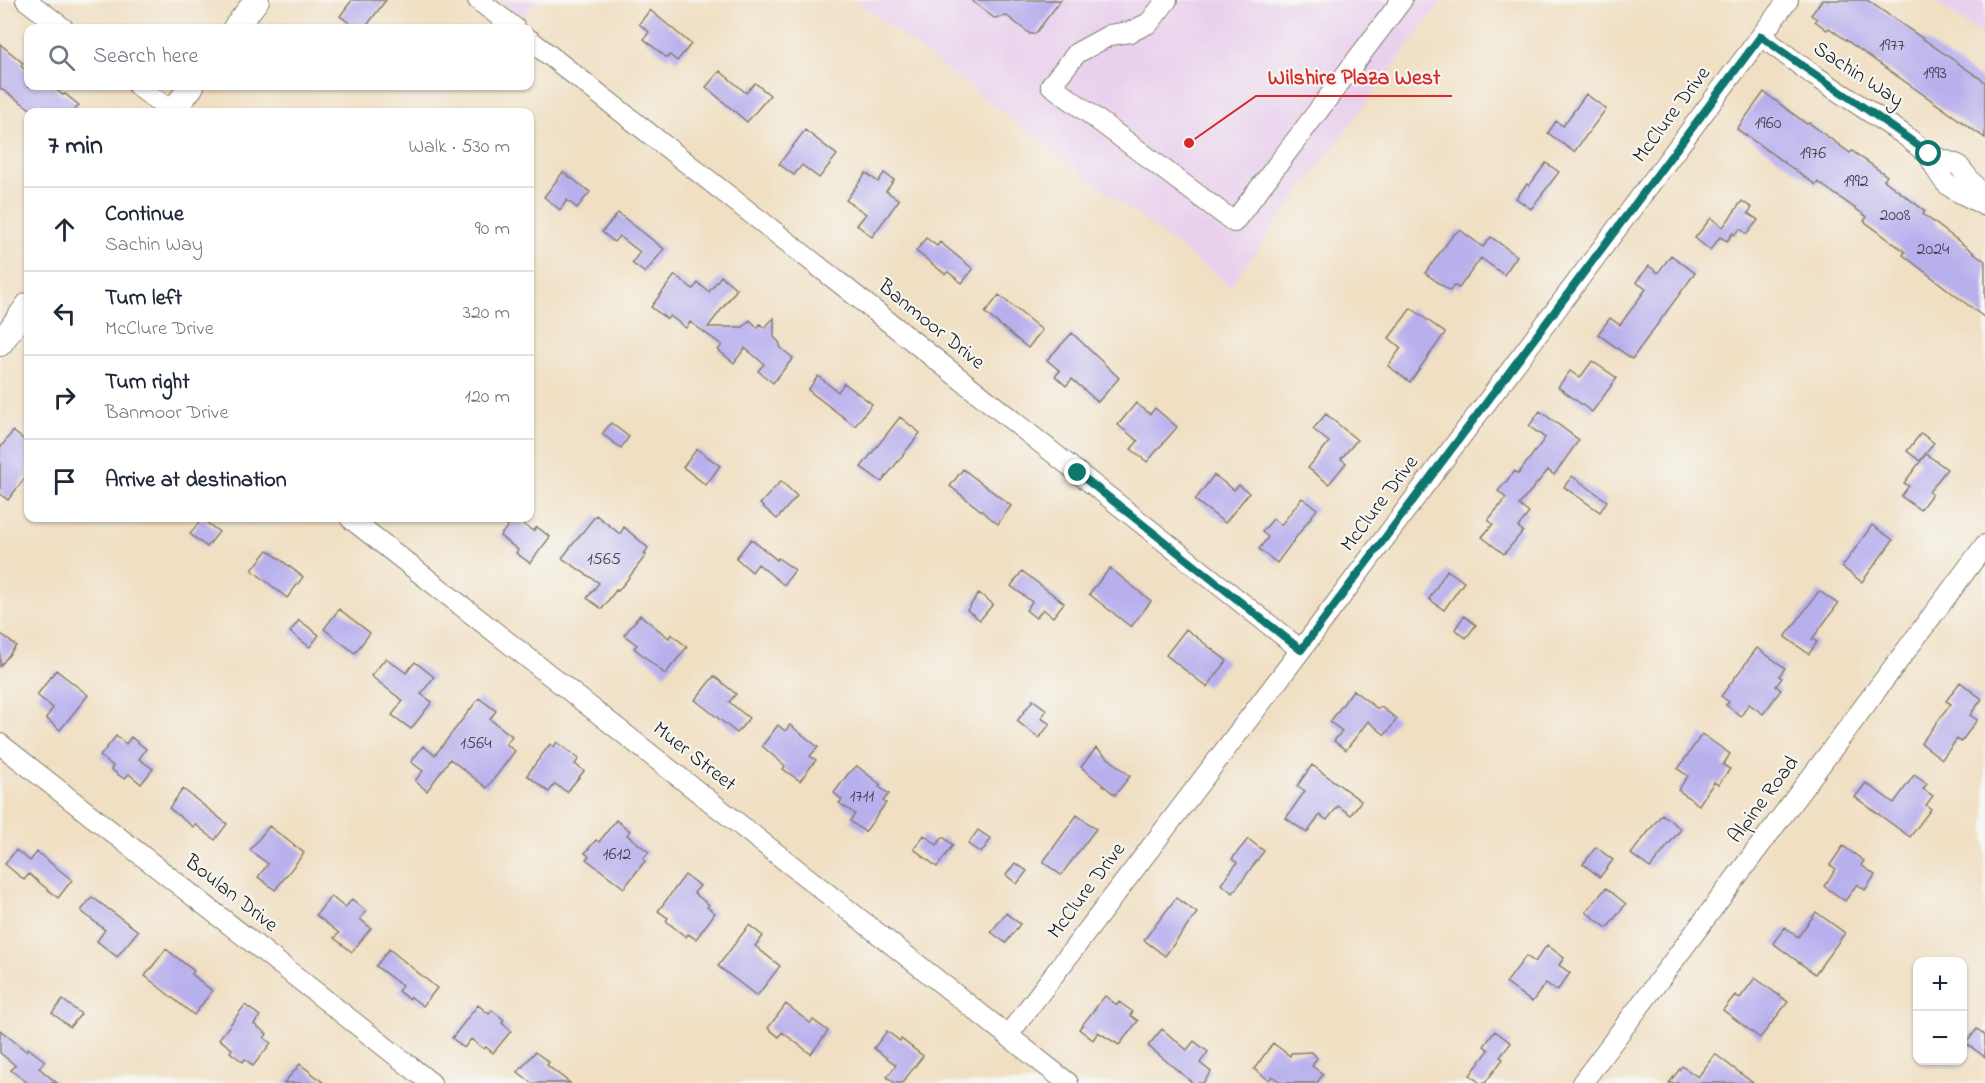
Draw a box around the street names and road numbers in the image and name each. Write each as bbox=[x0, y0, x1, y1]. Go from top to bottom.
street label: Sachin Way bbox=[1806, 34, 1909, 117]
street label: McClure Drive bbox=[1626, 60, 1719, 170]
street label: Banmoor Drive bbox=[870, 272, 991, 378]
street label: McClure Drive bbox=[1334, 449, 1427, 559]
street label: Muer Street bbox=[646, 715, 742, 799]
street label: Alpine Road bbox=[1721, 750, 1807, 850]
street label: McClure Drive bbox=[1041, 836, 1134, 946]
street label: Boulan Drive bbox=[177, 847, 285, 940]

